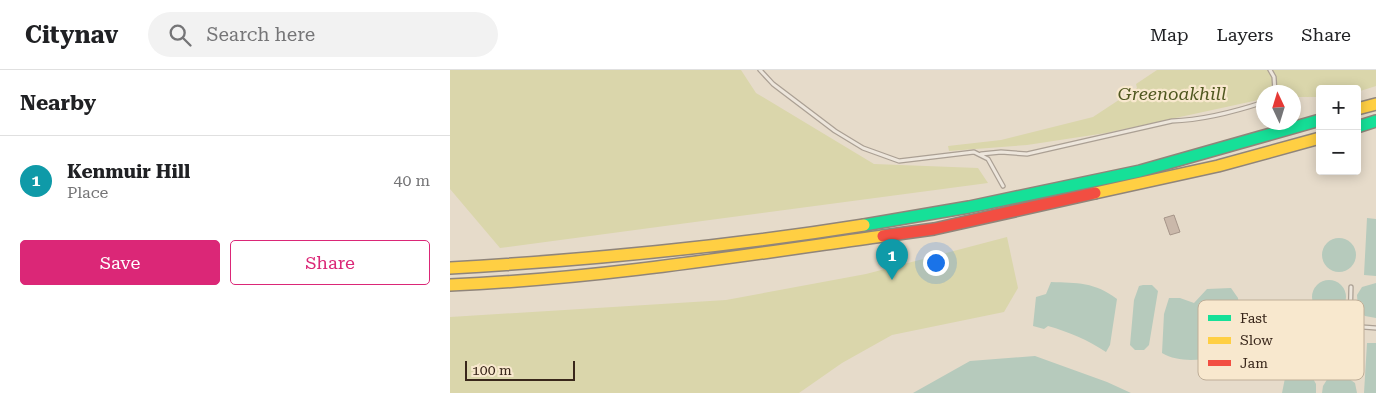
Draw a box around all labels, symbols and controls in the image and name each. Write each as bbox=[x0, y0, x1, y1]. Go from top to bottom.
search box bbox=[148, 12, 498, 57]
text: Citynav bbox=[25, 21, 118, 49]
icon: search bbox=[166, 21, 194, 49]
text: Search here bbox=[206, 23, 315, 46]
text: Map bbox=[1150, 24, 1189, 45]
text: Layers bbox=[1217, 24, 1273, 45]
text: Share bbox=[1301, 24, 1351, 45]
park label: Greenoakhill bbox=[1118, 83, 1226, 104]
north arrow bbox=[1256, 85, 1301, 130]
map controls bbox=[1316, 85, 1361, 175]
button: + bbox=[1316, 85, 1361, 130]
text: Nearby bbox=[20, 91, 96, 115]
button: − bbox=[1316, 130, 1361, 175]
text: Kenmuir Hill bbox=[67, 160, 190, 183]
text: 1 bbox=[32, 171, 40, 190]
text: 40 m bbox=[393, 171, 430, 190]
text: Place bbox=[67, 183, 108, 202]
pin: 1 bbox=[876, 239, 908, 280]
button: Save bbox=[20, 240, 220, 285]
button: Share bbox=[230, 240, 430, 285]
your location bbox=[923, 250, 949, 276]
legend bbox=[1198, 300, 1364, 380]
text: Fast bbox=[1240, 310, 1267, 326]
text: Slow bbox=[1240, 332, 1273, 348]
text: Jam bbox=[1240, 355, 1268, 371]
scale bar bbox=[465, 358, 575, 381]
text: 100 m bbox=[472, 362, 512, 378]

